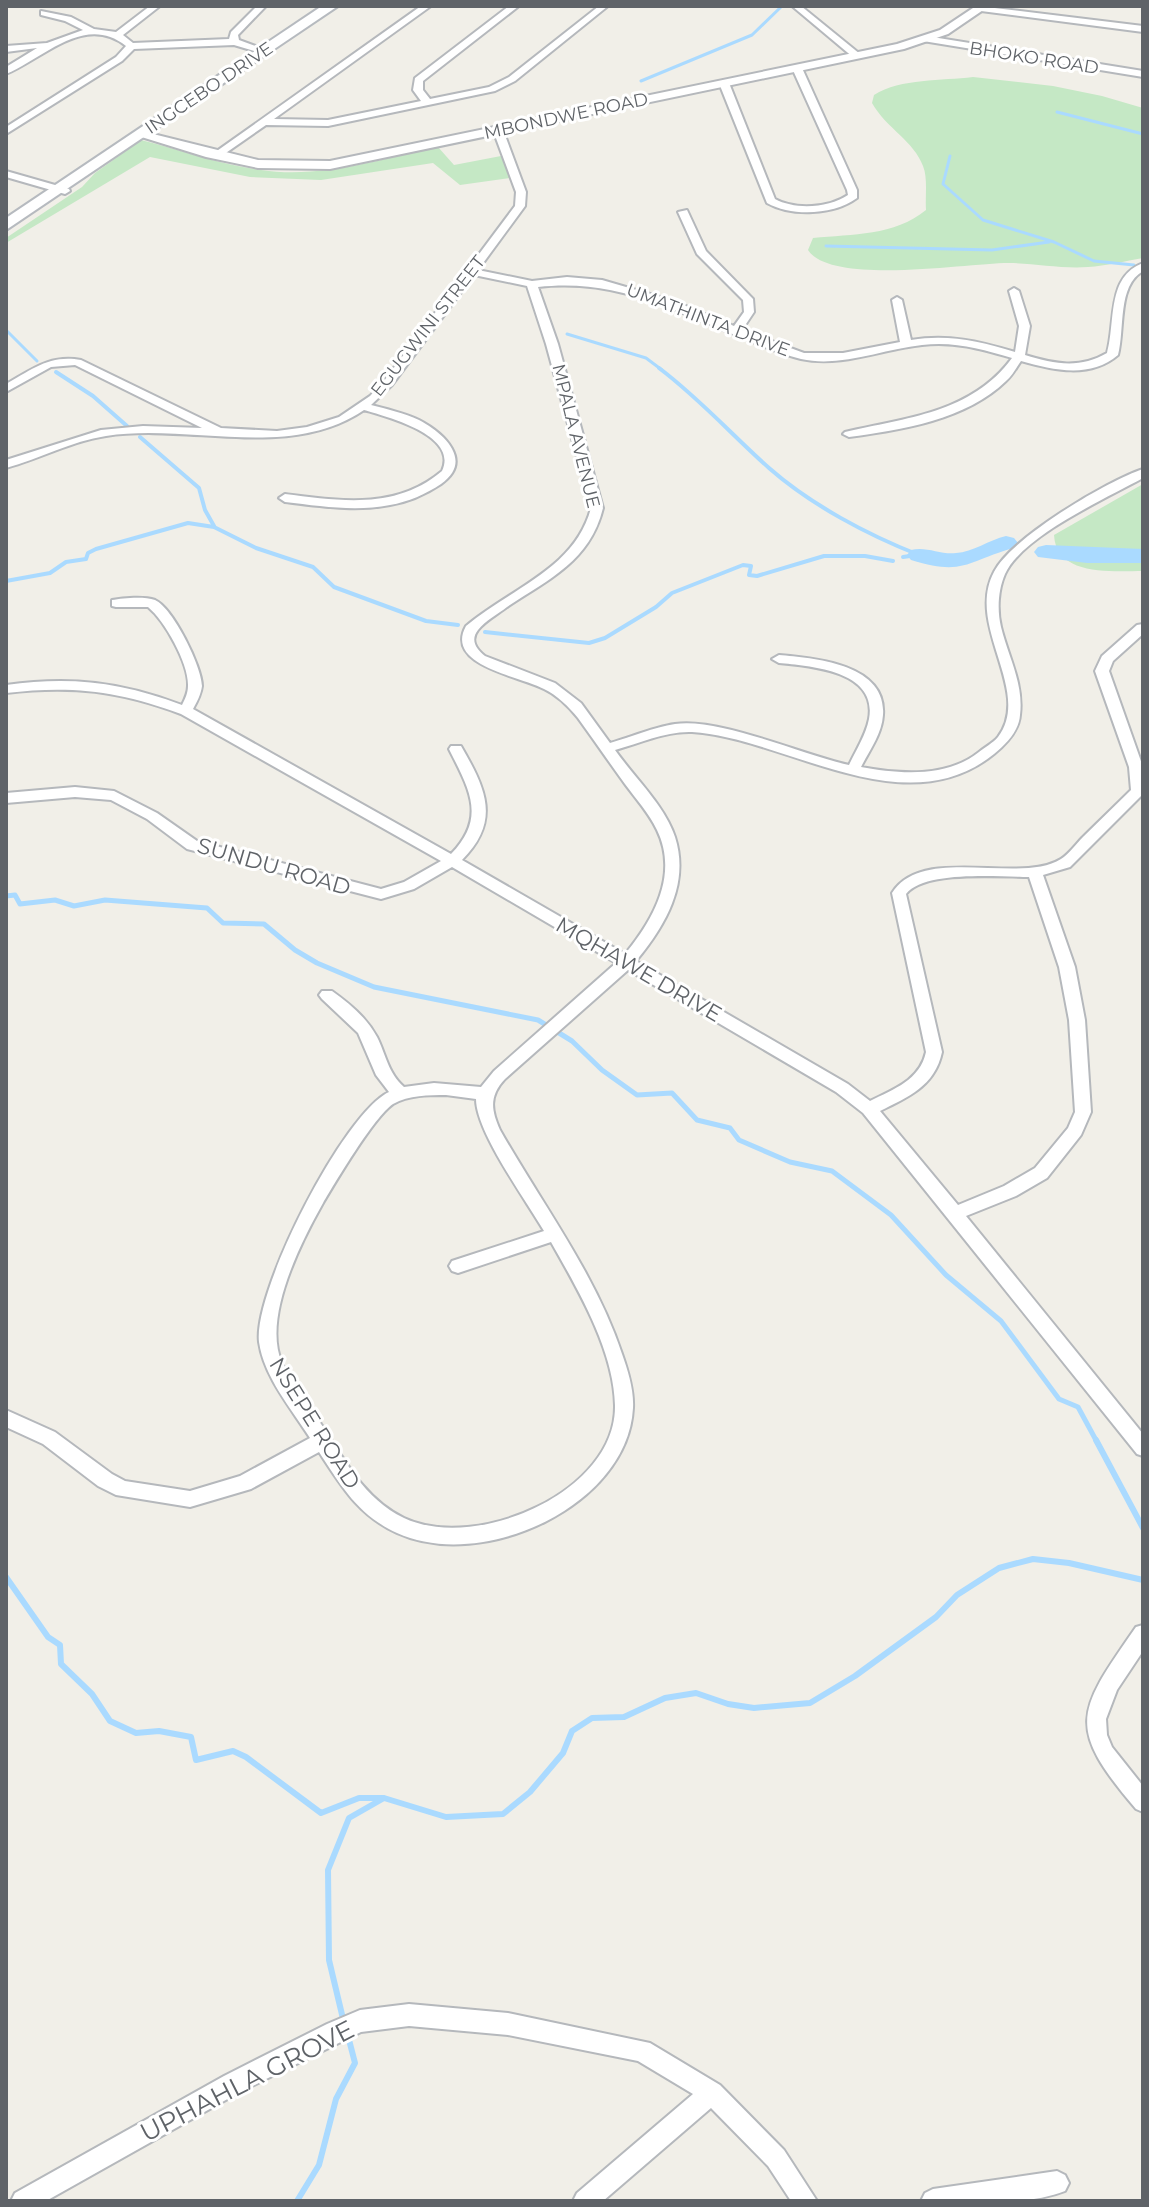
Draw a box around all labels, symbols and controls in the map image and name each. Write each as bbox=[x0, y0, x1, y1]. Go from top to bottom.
street label: INGCEBO DRIVE bbox=[141, 37, 277, 139]
street label: BHOKO ROAD bbox=[968, 37, 1100, 79]
street label: MBONDWE ROAD bbox=[482, 88, 650, 144]
street label: EGUGWINI STREET bbox=[366, 251, 490, 401]
street label: UMATHINTA DRIVE bbox=[623, 279, 793, 361]
street label: MPALA AVENUE bbox=[547, 362, 605, 510]
street label: SUNDU ROAD bbox=[194, 832, 354, 901]
street label: MQHAWE DRIVE bbox=[551, 911, 727, 1028]
street label: NSEPE ROAD bbox=[263, 1352, 366, 1494]
street label: UPHAHLA GROVE bbox=[135, 2013, 359, 2149]

